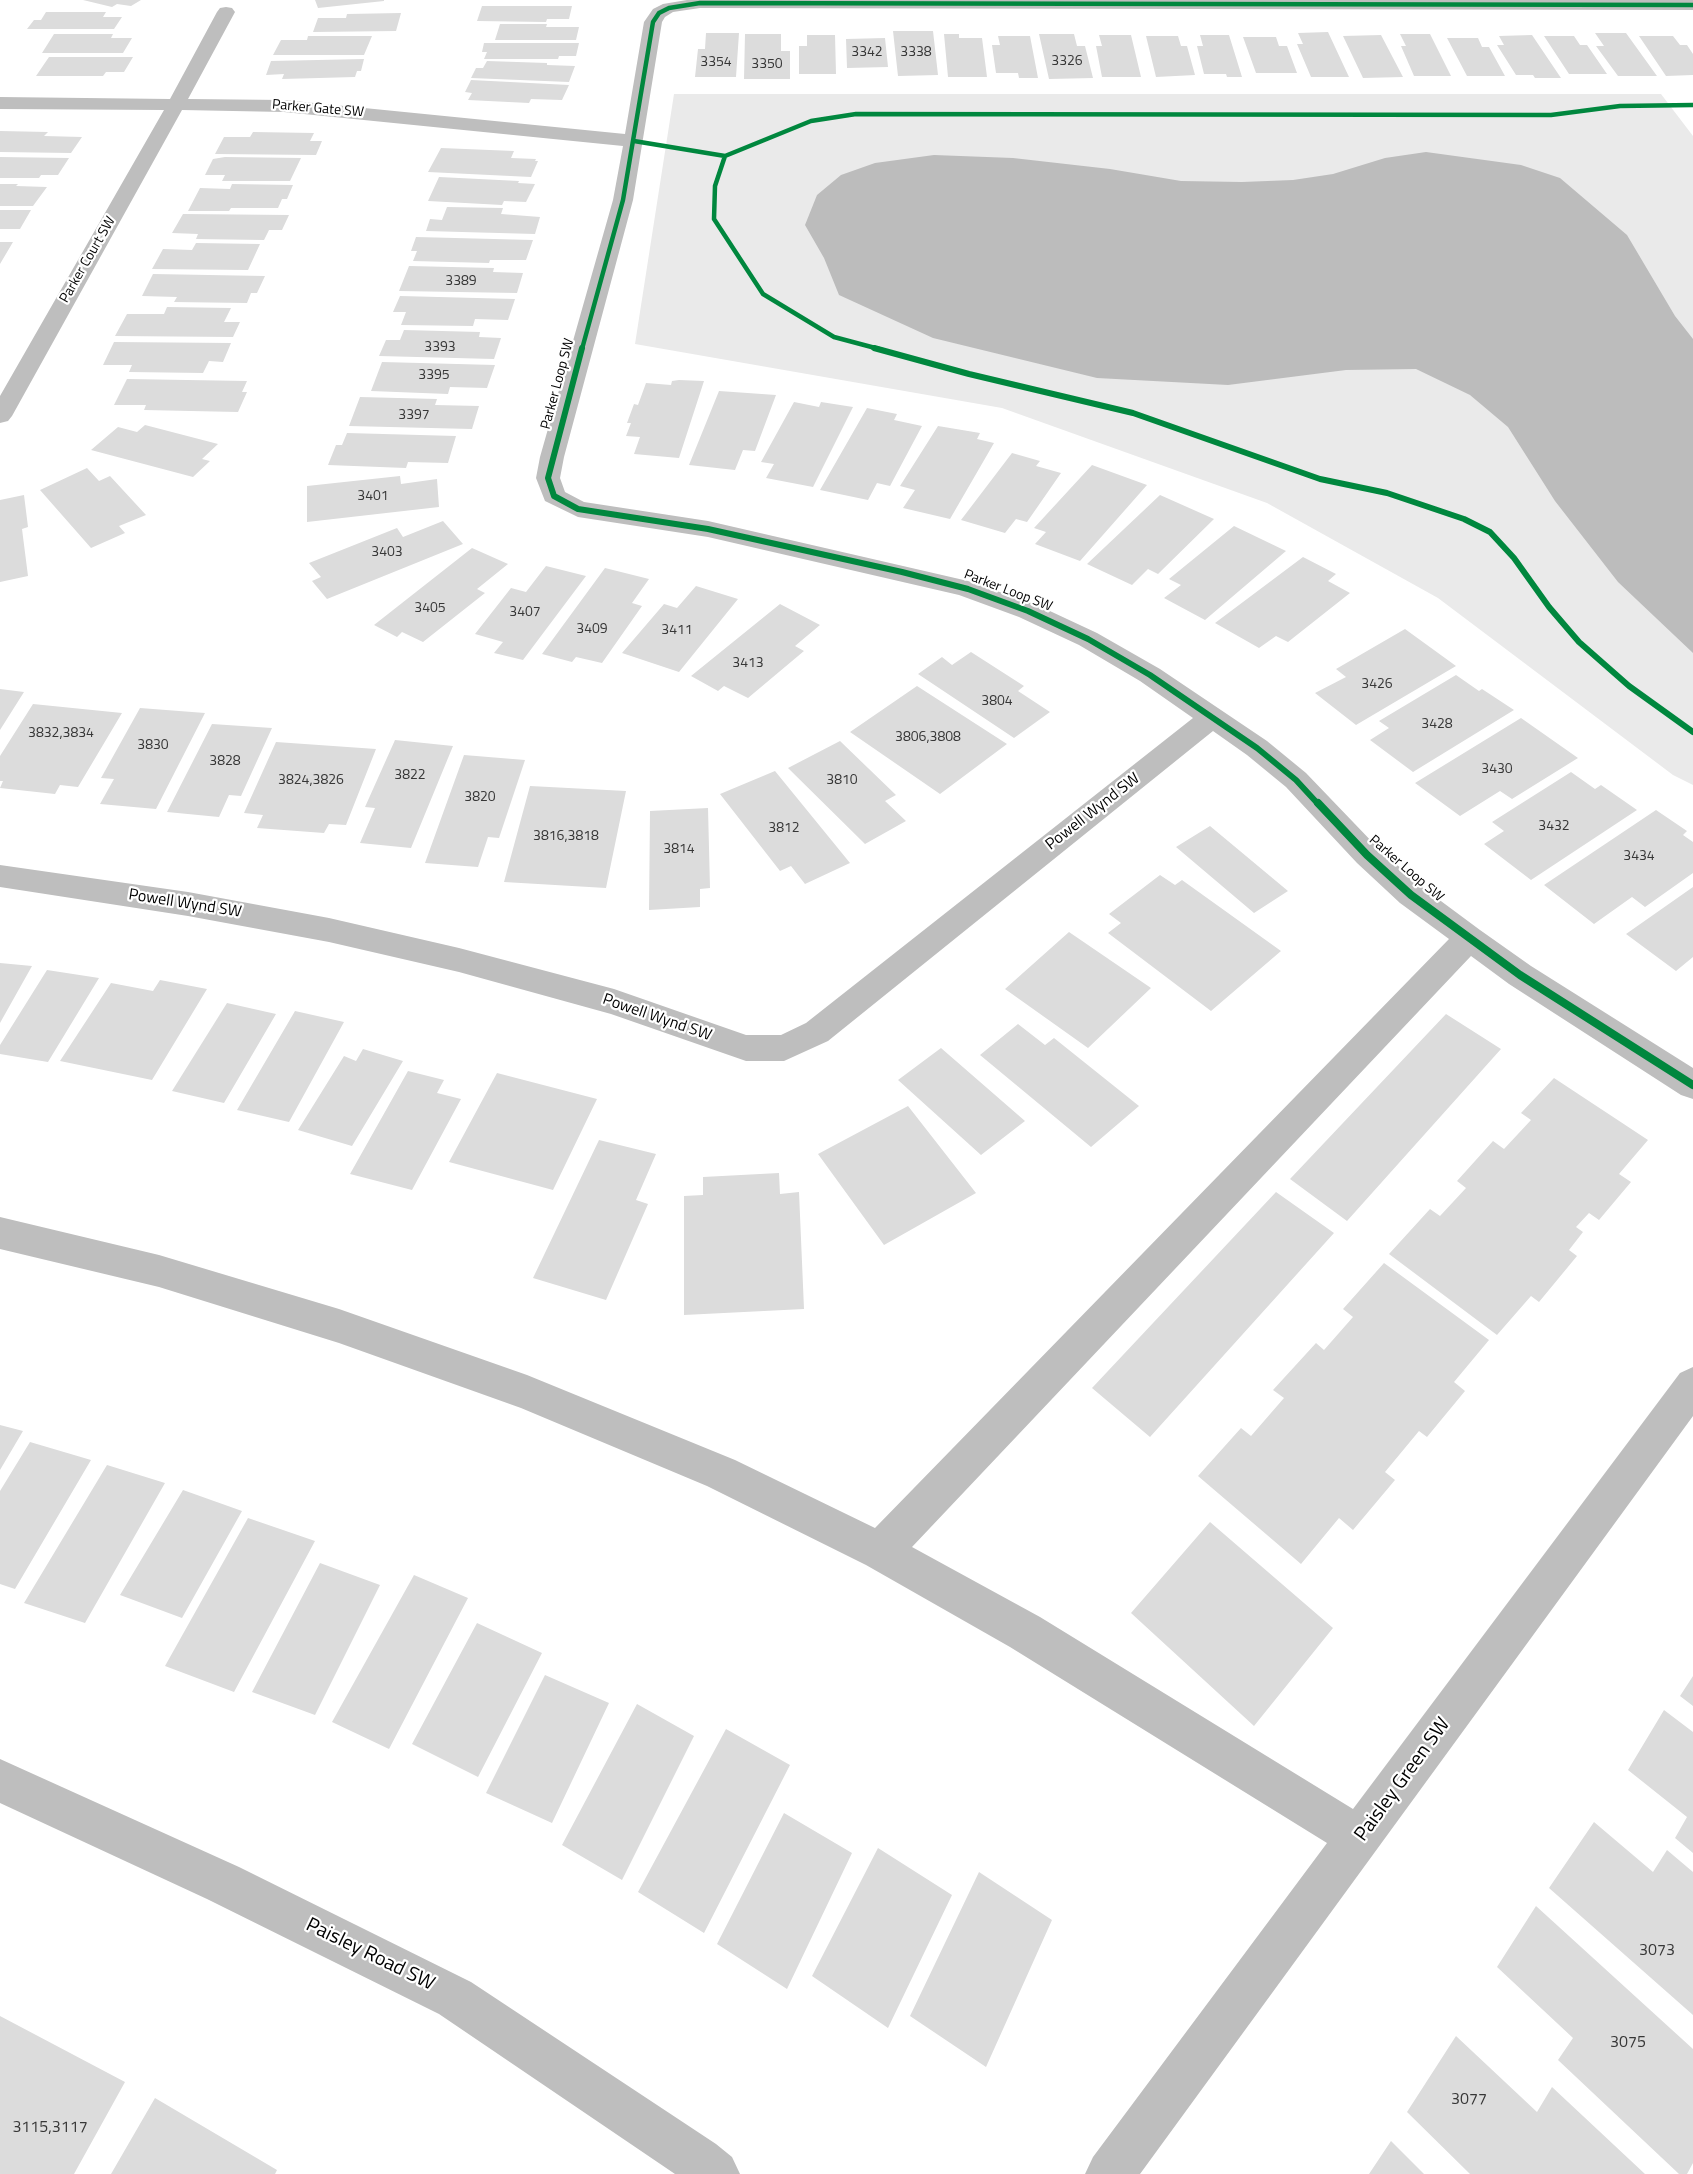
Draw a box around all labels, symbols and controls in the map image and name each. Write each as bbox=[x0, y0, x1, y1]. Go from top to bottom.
house number: 3342 bbox=[851, 45, 883, 61]
house number: 3338 bbox=[900, 45, 932, 61]
house number: 3326 bbox=[1051, 54, 1083, 70]
house number: 3354 bbox=[700, 55, 732, 71]
house number: 3350 bbox=[751, 57, 783, 73]
street label: Parker Gate SW bbox=[271, 97, 365, 121]
street label: Parker Court SW bbox=[57, 214, 119, 306]
house number: 3389 bbox=[445, 274, 477, 290]
street label: Parker Loop SW bbox=[538, 337, 578, 431]
house number: 3393 bbox=[424, 340, 456, 356]
house number: 3395 bbox=[418, 368, 450, 384]
house number: 3397 bbox=[398, 408, 430, 424]
house number: 3401 bbox=[357, 489, 389, 505]
house number: 3403 bbox=[371, 545, 403, 561]
street label: Parker Loop SW bbox=[961, 566, 1055, 616]
house number: 3405 bbox=[414, 601, 446, 617]
house number: 3407 bbox=[509, 605, 541, 621]
house number: 3409 bbox=[576, 622, 608, 638]
house number: 3411 bbox=[661, 623, 693, 639]
house number: 3413 bbox=[732, 656, 764, 672]
house number: 3426 bbox=[1361, 677, 1393, 693]
house number: 3804 bbox=[981, 694, 1013, 710]
house number: 3428 bbox=[1421, 717, 1453, 733]
house number: 3832,3834 bbox=[28, 726, 94, 742]
house number: 3806,3808 bbox=[895, 730, 961, 746]
house number: 3830 bbox=[137, 738, 169, 754]
house number: 3828 bbox=[209, 754, 241, 770]
house number: 3430 bbox=[1481, 762, 1513, 778]
house number: 3822 bbox=[394, 768, 426, 784]
street label: Powell Wynd SW bbox=[1042, 769, 1144, 855]
house number: 3824,3826 bbox=[278, 773, 344, 789]
house number: 3810 bbox=[826, 773, 858, 789]
house number: 3820 bbox=[464, 790, 496, 806]
house number: 3432 bbox=[1538, 819, 1570, 835]
house number: 3812 bbox=[768, 821, 800, 837]
house number: 3816,3818 bbox=[533, 829, 599, 845]
street label: Parker Loop SW bbox=[1365, 832, 1447, 906]
house number: 3814 bbox=[663, 842, 695, 858]
house number: 3434 bbox=[1623, 849, 1655, 865]
street label: Powell Wynd SW bbox=[127, 886, 243, 922]
street label: Powell Wynd SW bbox=[600, 990, 714, 1046]
street label: Paisley Green SW bbox=[1350, 1713, 1456, 1847]
street label: Paisley Road SW bbox=[302, 1913, 438, 1997]
house number: 3073 bbox=[1639, 1941, 1675, 1961]
house number: 3075 bbox=[1610, 2033, 1646, 2053]
house number: 3077 bbox=[1451, 2090, 1487, 2110]
house number: 3115,3117 bbox=[12, 2118, 88, 2138]

